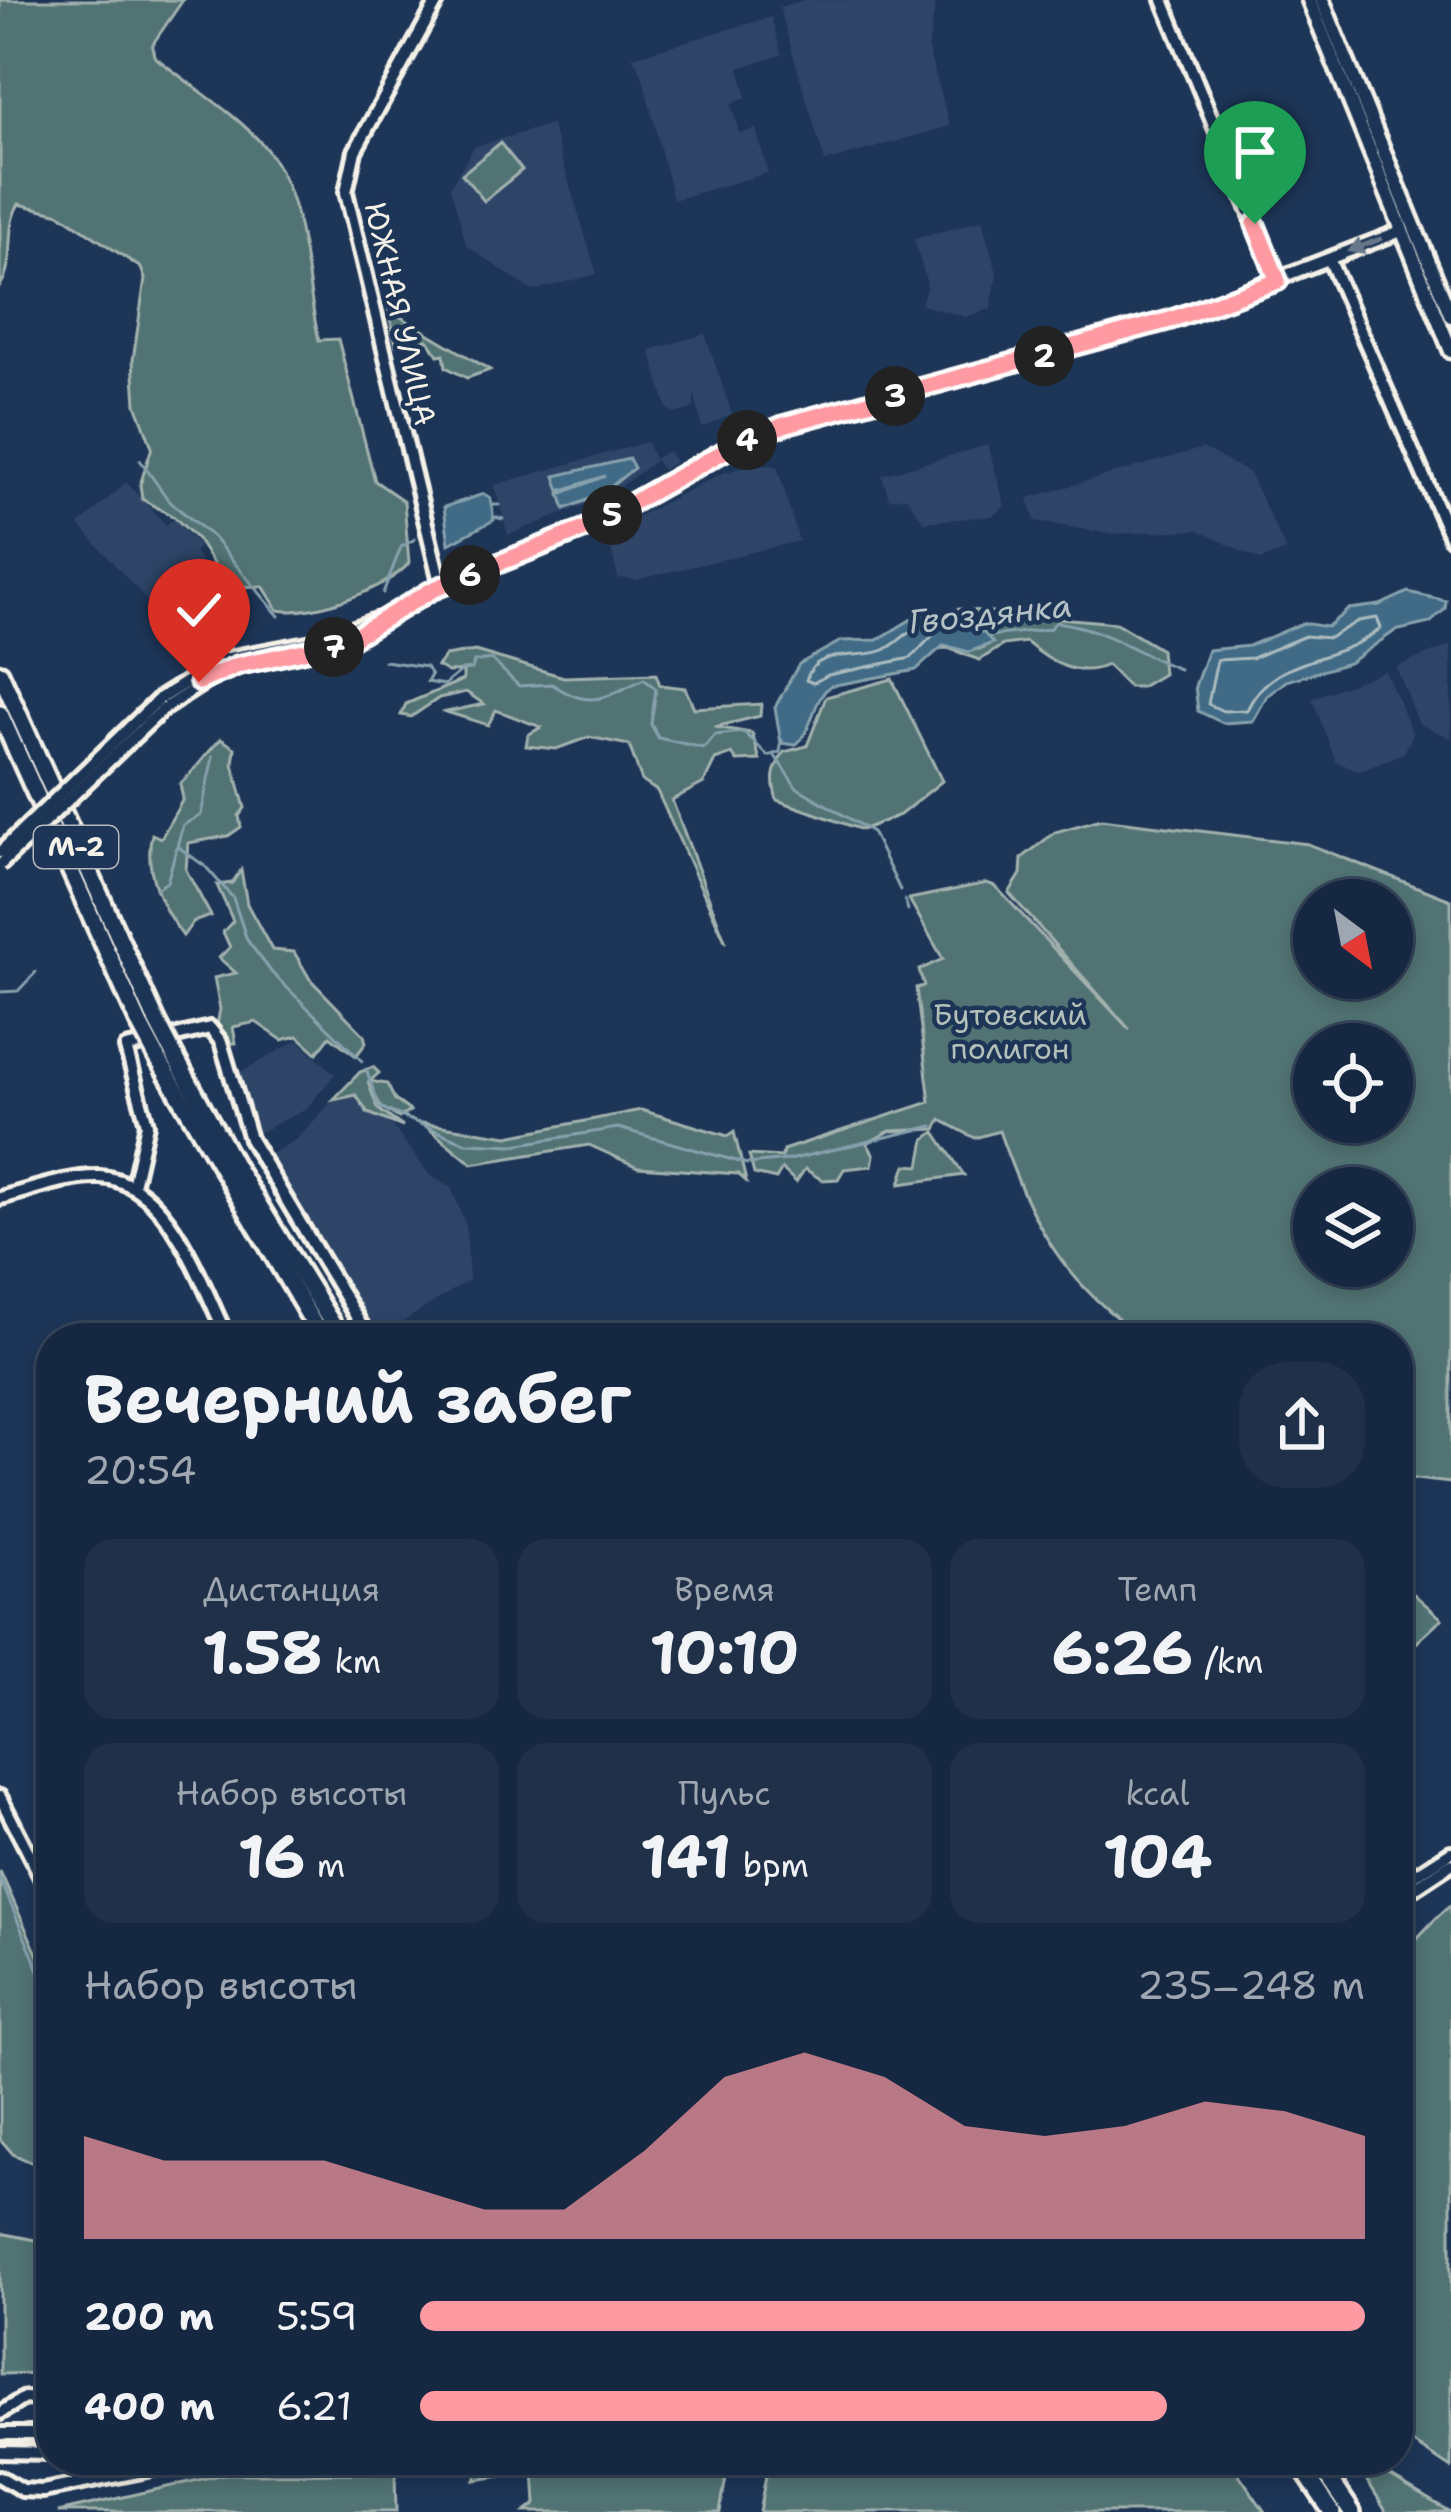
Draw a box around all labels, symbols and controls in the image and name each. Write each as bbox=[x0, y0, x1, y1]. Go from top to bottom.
pin bbox=[1204, 101, 1306, 224]
icon: arrive bbox=[1222, 119, 1288, 185]
street label: ЮЖНАЯ УЛИЦА bbox=[355, 198, 446, 430]
one-way arrow bbox=[1347, 237, 1383, 255]
pin: 2 bbox=[1014, 326, 1074, 386]
text: 2 bbox=[1032, 333, 1056, 378]
pin: 3 bbox=[865, 366, 925, 426]
text: 3 bbox=[883, 373, 907, 418]
pin: 4 bbox=[717, 410, 777, 470]
text: 4 bbox=[735, 417, 759, 462]
pin: 5 bbox=[582, 485, 642, 545]
text: 5 bbox=[602, 492, 622, 537]
pin: 6 bbox=[440, 545, 500, 605]
text: 6 bbox=[458, 552, 482, 597]
pin bbox=[148, 559, 250, 682]
icon: check bbox=[166, 577, 232, 643]
water label: Гвоздянка bbox=[906, 583, 1074, 644]
pin: 7 bbox=[304, 617, 364, 677]
text: 7 bbox=[322, 624, 346, 669]
road number: М-2 bbox=[34, 826, 118, 868]
north arrow bbox=[1293, 879, 1413, 999]
map controls bbox=[1293, 879, 1413, 1287]
park label: Бутовский полигон bbox=[933, 994, 1087, 1069]
button: locate bbox=[1293, 1023, 1413, 1143]
button: layers bbox=[1293, 1167, 1413, 1287]
text: Вечерний забег bbox=[84, 1355, 631, 1443]
button: share bbox=[1239, 1362, 1365, 1488]
text: 20:54 bbox=[84, 1444, 197, 1496]
text: Дистанция bbox=[203, 1567, 380, 1612]
text: Время bbox=[674, 1567, 775, 1612]
text: Темп bbox=[1118, 1567, 1197, 1612]
text: 1.58 bbox=[202, 1612, 323, 1692]
text: 10:10 bbox=[650, 1612, 799, 1692]
text: 6:26 bbox=[1052, 1612, 1193, 1692]
text: km bbox=[323, 1639, 381, 1684]
text: /km bbox=[1193, 1639, 1263, 1684]
text: Набор высоты bbox=[176, 1771, 407, 1816]
text: Пульс bbox=[678, 1771, 771, 1816]
text: kcal bbox=[1125, 1771, 1190, 1816]
text: 16 bbox=[238, 1816, 306, 1896]
text: 141 bbox=[640, 1816, 731, 1896]
text: 104 bbox=[1103, 1816, 1212, 1896]
text: m bbox=[306, 1843, 345, 1888]
text: bpm bbox=[731, 1843, 809, 1888]
text: Набор высоты bbox=[84, 1959, 358, 2011]
text: 235–248 m bbox=[1137, 1959, 1365, 2011]
text: 200 m bbox=[84, 2290, 214, 2342]
text: 5:59 bbox=[276, 2290, 358, 2342]
text: 400 m bbox=[84, 2380, 215, 2432]
text: 6:21 bbox=[276, 2380, 352, 2432]

